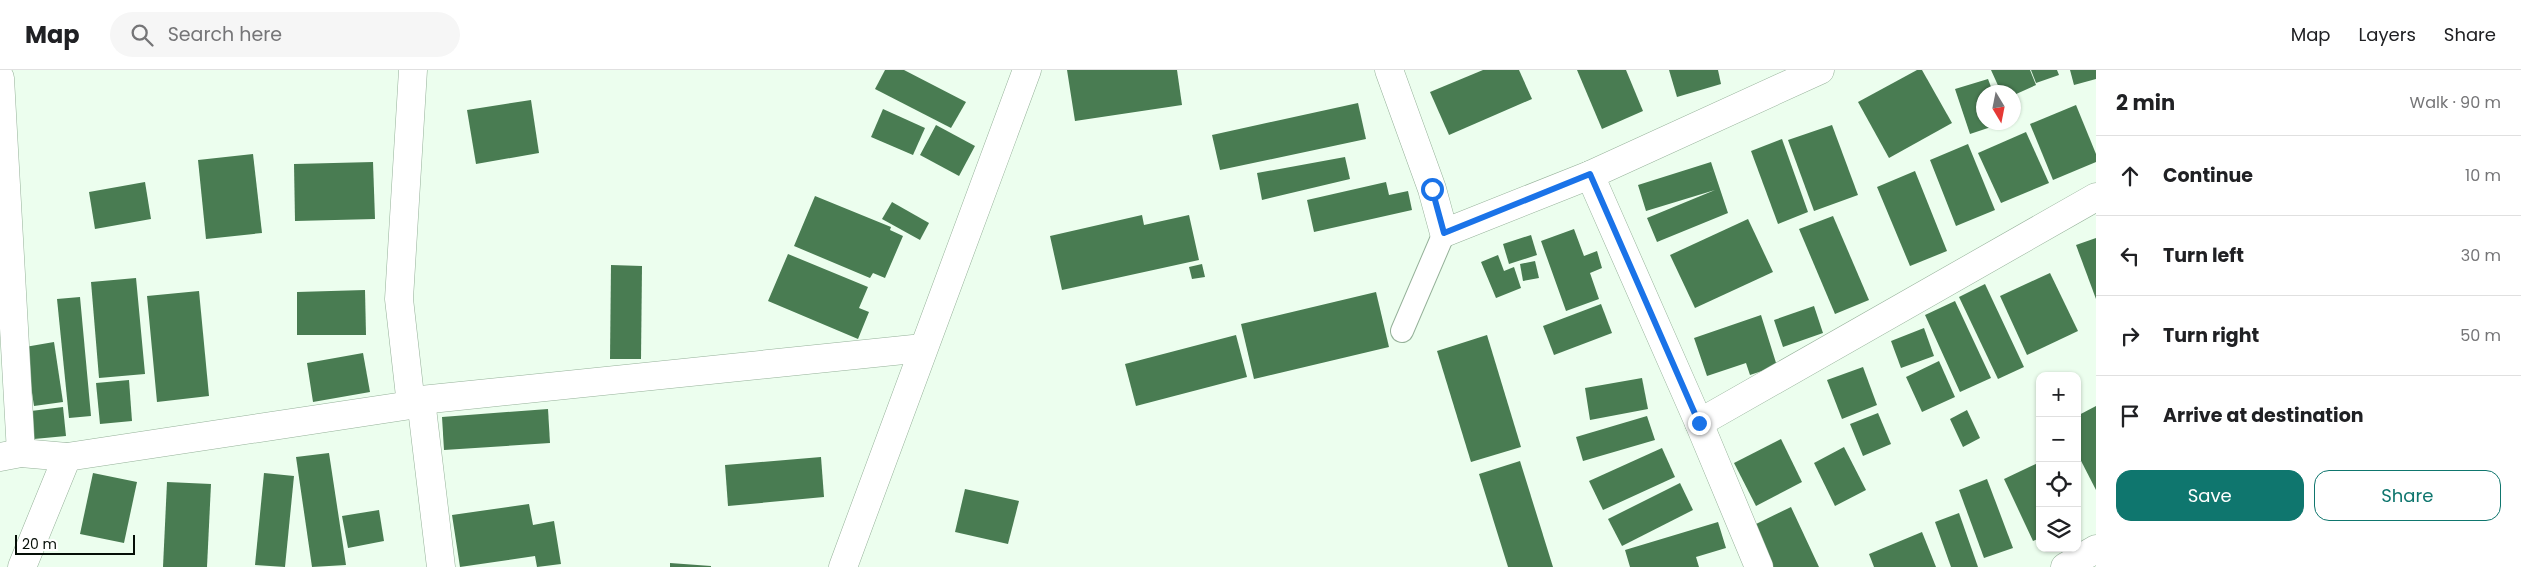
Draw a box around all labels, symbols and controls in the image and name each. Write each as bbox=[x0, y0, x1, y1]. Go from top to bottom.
search box bbox=[110, 12, 460, 57]
text: Map bbox=[25, 18, 80, 51]
icon: search bbox=[128, 21, 156, 49]
text: Search here bbox=[168, 21, 282, 48]
text: Map bbox=[2291, 22, 2331, 47]
text: Layers bbox=[2359, 22, 2416, 47]
text: Share bbox=[2444, 22, 2496, 47]
north arrow bbox=[1976, 85, 2021, 130]
text: 2 min bbox=[2116, 88, 2175, 117]
text: Walk · 90 m bbox=[2410, 91, 2501, 114]
icon: ahead bbox=[2116, 162, 2144, 190]
text: Continue bbox=[2163, 162, 2253, 189]
text: 10 m bbox=[2465, 164, 2501, 187]
route start bbox=[1421, 178, 1444, 201]
icon: left bbox=[2116, 242, 2144, 270]
text: Turn left bbox=[2163, 242, 2244, 269]
text: 30 m bbox=[2461, 244, 2501, 267]
icon: right bbox=[2116, 322, 2144, 350]
text: Turn right bbox=[2163, 322, 2259, 349]
text: 50 m bbox=[2460, 324, 2501, 347]
map controls bbox=[2036, 372, 2081, 552]
button: + bbox=[2036, 372, 2081, 417]
icon: arrive bbox=[2116, 402, 2144, 430]
text: Arrive at destination bbox=[2163, 402, 2364, 429]
route end bbox=[1688, 412, 1711, 435]
button: − bbox=[2036, 417, 2081, 462]
button: locate bbox=[2036, 462, 2081, 507]
button: Save bbox=[2116, 470, 2304, 521]
button: Share bbox=[2314, 470, 2501, 521]
button: layers bbox=[2036, 507, 2081, 552]
scale bar bbox=[15, 532, 135, 555]
text: 20 m bbox=[22, 534, 57, 554]

